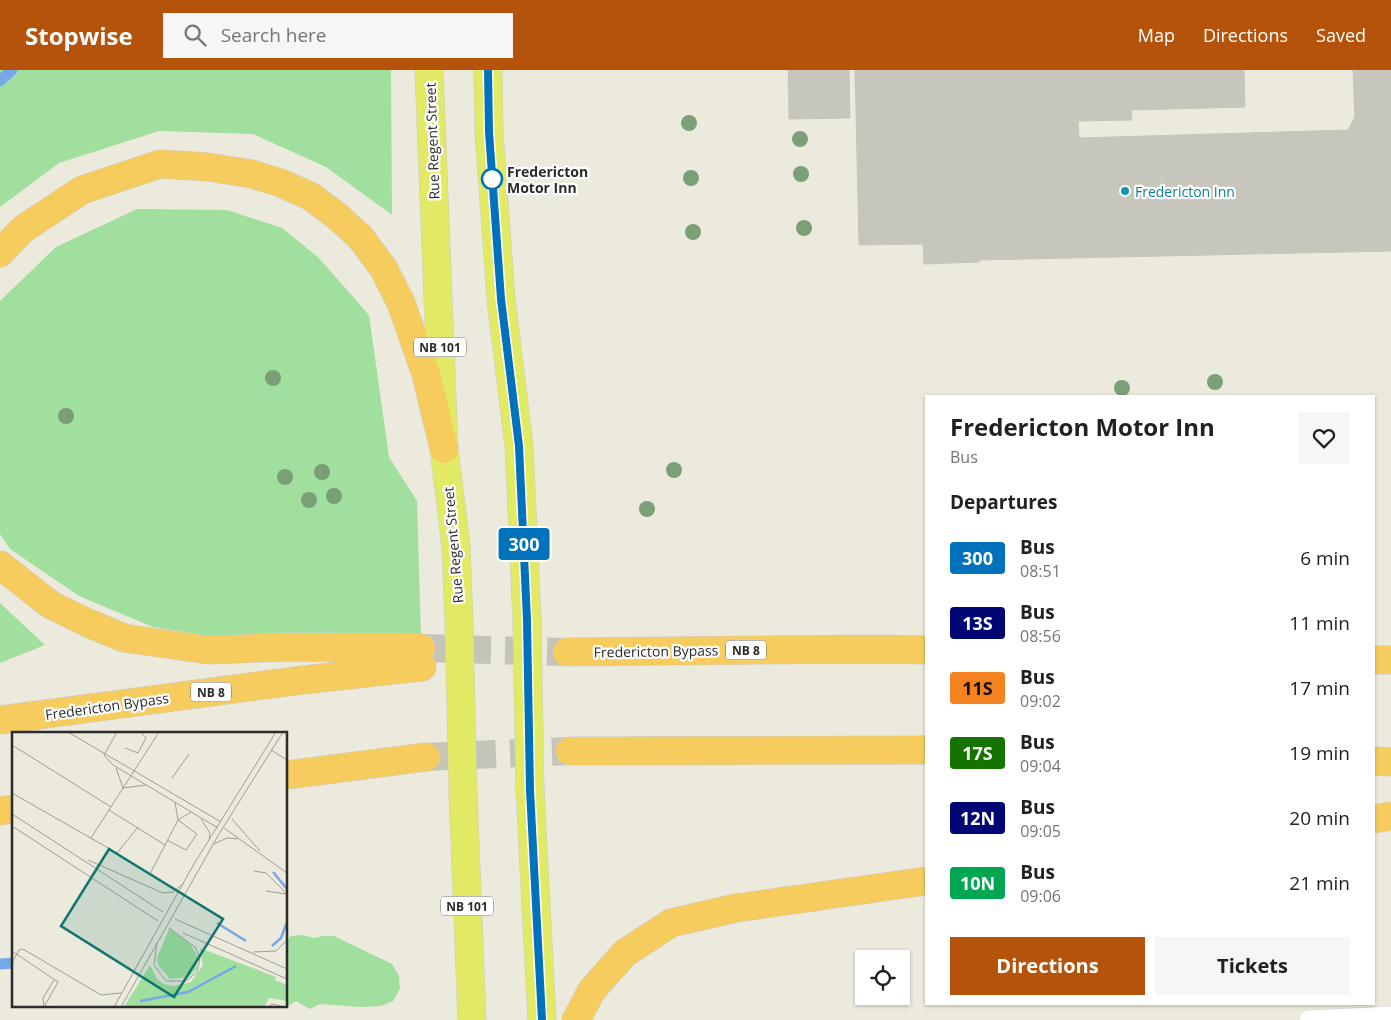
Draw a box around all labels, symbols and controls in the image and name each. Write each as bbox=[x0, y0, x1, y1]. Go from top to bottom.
search box bbox=[163, 13, 513, 58]
text: Stopwise bbox=[25, 19, 133, 52]
icon: search bbox=[181, 21, 209, 49]
text: Search here bbox=[221, 22, 327, 48]
text: Map bbox=[1138, 23, 1175, 47]
text: Directions bbox=[1203, 23, 1288, 47]
text: Saved bbox=[1316, 23, 1366, 47]
street label: Rue Regent Street bbox=[420, 82, 444, 200]
place label: Fredericton Motor Inn bbox=[507, 162, 588, 197]
marker: Fredericton Motor Inn bbox=[481, 168, 503, 190]
place label: Fredericton Inn bbox=[1135, 182, 1235, 201]
marker: Fredericton Inn bbox=[1119, 185, 1131, 197]
road number: NB 101 bbox=[414, 338, 466, 356]
text: Fredericton Motor Inn bbox=[950, 410, 1215, 443]
button: heart bbox=[1298, 412, 1350, 464]
text: Bus bbox=[950, 446, 978, 468]
street label: Rue Regent Street bbox=[438, 486, 468, 604]
text: Departures bbox=[950, 489, 1057, 515]
line badge: 300 bbox=[495, 528, 553, 560]
text: 300 bbox=[509, 532, 539, 556]
text: Bus bbox=[1020, 534, 1055, 560]
text: 6 min bbox=[1300, 545, 1350, 571]
text: 300 bbox=[962, 546, 993, 570]
text: 08:51 bbox=[1020, 560, 1061, 582]
text: Bus bbox=[1020, 599, 1055, 625]
text: 11 min bbox=[1289, 610, 1350, 636]
text: 13S bbox=[962, 611, 993, 635]
text: 08:56 bbox=[1020, 625, 1061, 647]
street label: Fredericton Bypass bbox=[594, 640, 719, 662]
road number: NB 8 bbox=[726, 640, 766, 660]
text: Bus bbox=[1020, 664, 1055, 690]
text: 17 min bbox=[1289, 675, 1350, 701]
text: 11S bbox=[962, 676, 993, 700]
road number: NB 8 bbox=[191, 682, 231, 702]
street label: Fredericton Bypass bbox=[44, 688, 170, 724]
text: 09:02 bbox=[1020, 690, 1061, 712]
text: Bus bbox=[1020, 729, 1055, 755]
inset map bbox=[12, 732, 288, 1008]
text: 19 min bbox=[1289, 740, 1350, 766]
text: 17S bbox=[962, 741, 993, 765]
text: 09:04 bbox=[1020, 755, 1061, 777]
text: Bus bbox=[1020, 794, 1055, 820]
text: 20 min bbox=[1289, 805, 1350, 831]
text: 12N bbox=[960, 806, 995, 830]
text: 09:05 bbox=[1020, 820, 1061, 842]
text: Bus bbox=[1020, 859, 1055, 885]
text: 21 min bbox=[1289, 870, 1350, 896]
text: 10N bbox=[960, 871, 995, 895]
text: 09:06 bbox=[1020, 885, 1061, 907]
road number: NB 101 bbox=[441, 896, 493, 916]
button: Directions bbox=[950, 937, 1145, 995]
button: Tickets bbox=[1155, 937, 1350, 995]
map controls bbox=[855, 950, 910, 1005]
button: locate bbox=[855, 950, 910, 1005]

